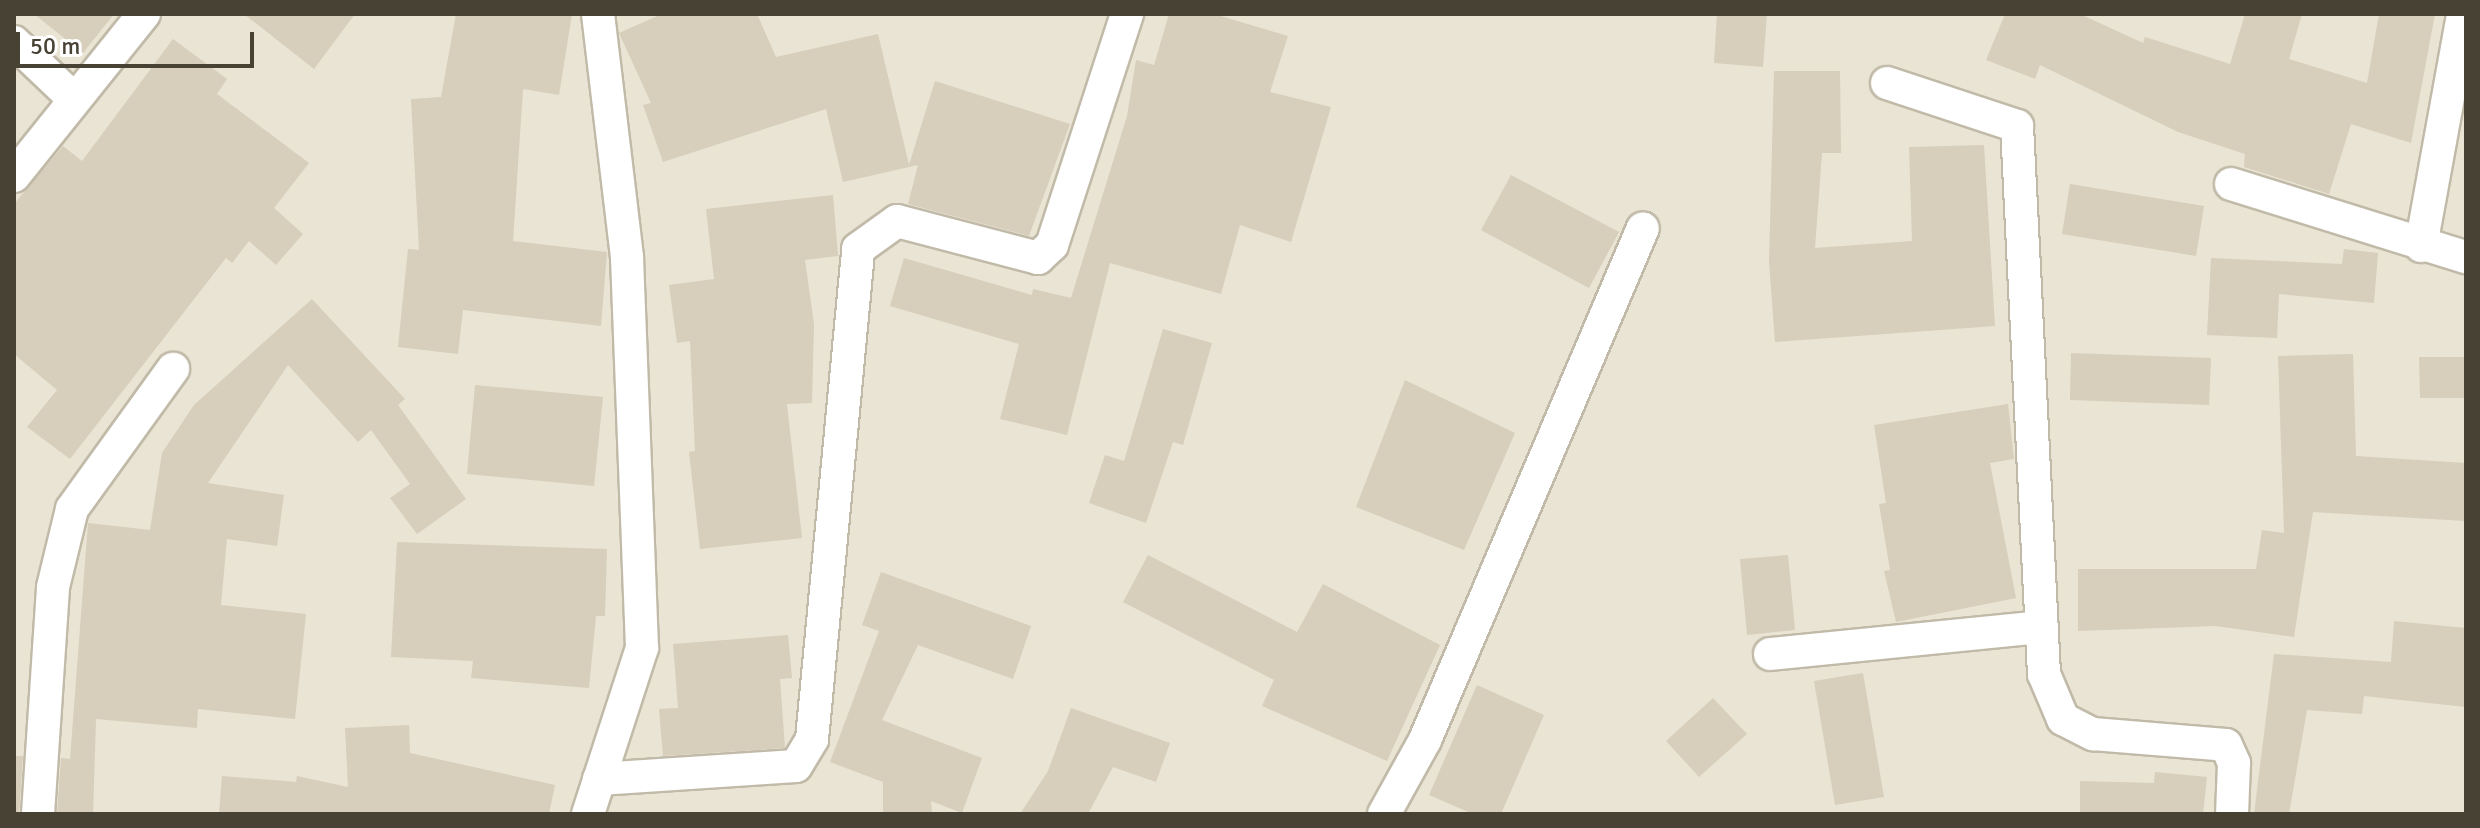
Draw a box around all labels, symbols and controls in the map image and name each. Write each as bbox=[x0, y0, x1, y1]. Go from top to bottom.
scale bar bbox=[20, 16, 258, 66]
text: 50 m bbox=[30, 31, 80, 61]

